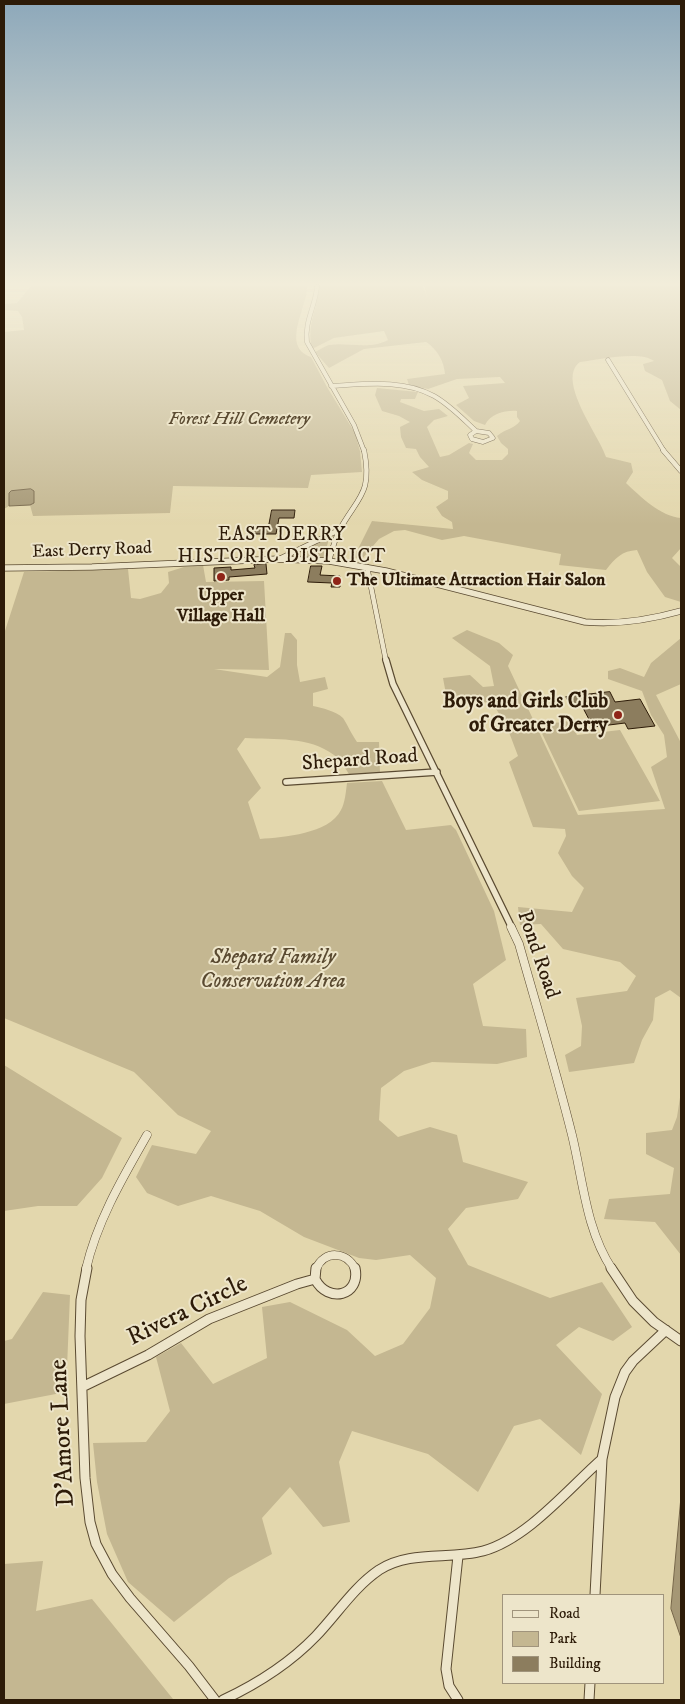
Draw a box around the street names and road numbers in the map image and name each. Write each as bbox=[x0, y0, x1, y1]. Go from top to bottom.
street label: East Derry Road bbox=[32, 538, 152, 564]
street label: Shepard Road bbox=[301, 744, 419, 778]
street label: Pond Road bbox=[510, 908, 564, 1002]
street label: Rivera Circle bbox=[123, 1270, 253, 1354]
street label: D'Amore Lane bbox=[45, 1358, 83, 1508]

